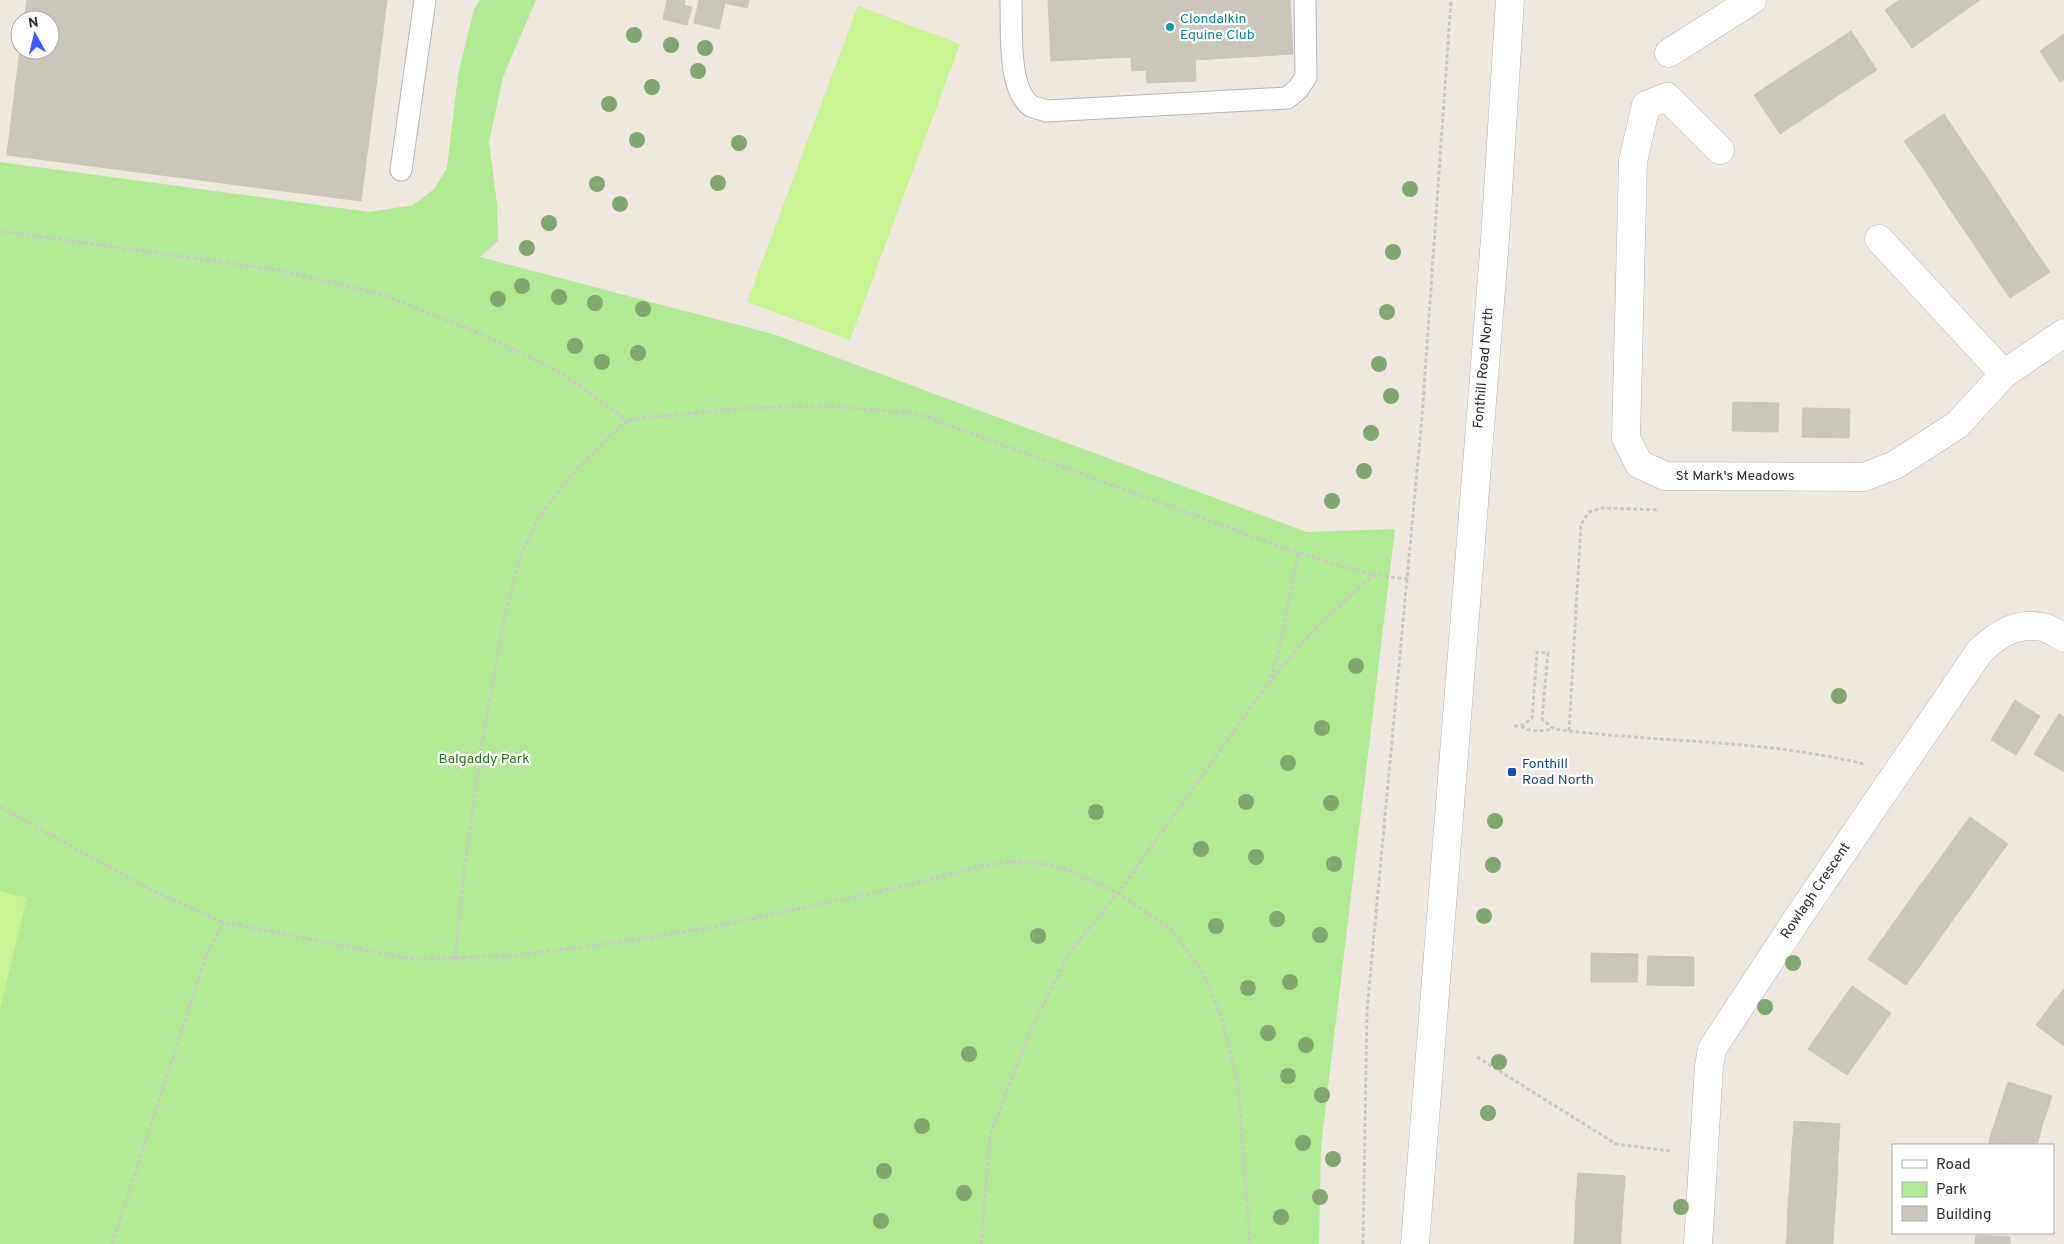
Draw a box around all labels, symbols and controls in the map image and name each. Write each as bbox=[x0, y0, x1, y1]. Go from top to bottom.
north arrow bbox=[10, 10, 60, 60]
place label: Clondalkin Equine Club bbox=[1180, 11, 1255, 44]
text: N bbox=[27, 14, 40, 33]
marker: Clondalkin Equine Club bbox=[1164, 21, 1176, 33]
street label: Fonthill Road North bbox=[1470, 307, 1498, 429]
street label: St Mark's Meadows bbox=[1675, 468, 1795, 485]
park label: Balgaddy Park bbox=[438, 751, 530, 768]
place label: Fonthill Road North bbox=[1522, 756, 1594, 789]
marker: Fonthill Road North bbox=[1506, 766, 1518, 778]
street label: Rowlagh Crescent bbox=[1777, 840, 1855, 942]
legend bbox=[1892, 1144, 2054, 1234]
text: Road bbox=[1936, 1156, 1971, 1175]
text: Park bbox=[1936, 1181, 1967, 1200]
text: Building bbox=[1936, 1206, 1991, 1225]

